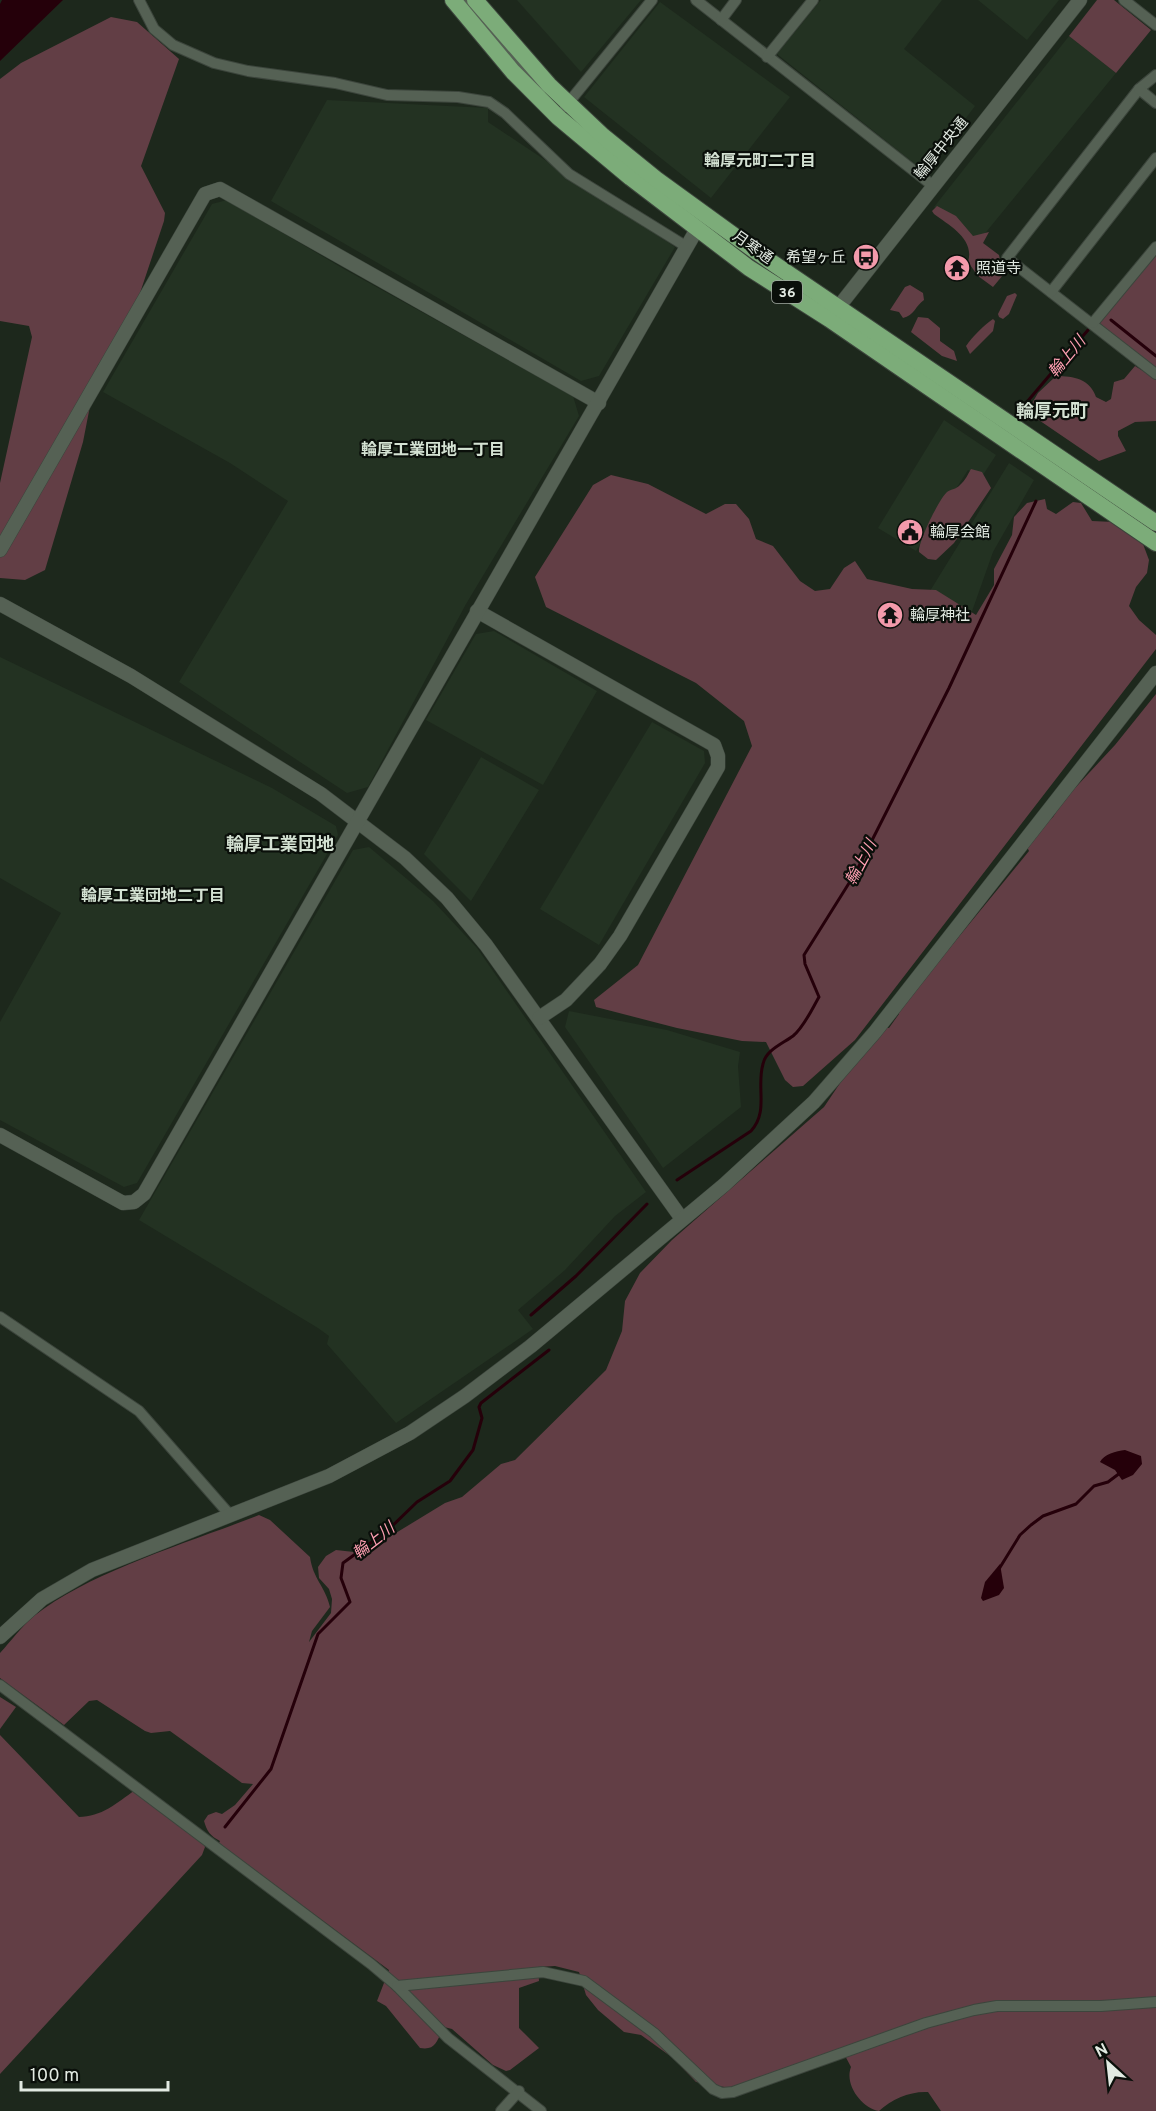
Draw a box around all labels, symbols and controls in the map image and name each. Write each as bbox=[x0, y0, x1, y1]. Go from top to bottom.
street label: 輪厚中央通 bbox=[910, 113, 973, 184]
district label: 輪厚元町二丁目 bbox=[704, 151, 816, 172]
street label: 月寒通 bbox=[728, 228, 776, 269]
bus stop icon: 希望ヶ丘 bbox=[851, 242, 881, 272]
place label: 希望ヶ丘 bbox=[786, 249, 846, 268]
temple icon: 照道寺 bbox=[942, 253, 972, 283]
place label: 照道寺 bbox=[976, 260, 1021, 279]
road number: 36 bbox=[772, 281, 802, 303]
water label: 輪上川 bbox=[1044, 331, 1092, 382]
district label: 輪厚元町 bbox=[1016, 401, 1088, 424]
district label: 輪厚工業団地一丁目 bbox=[361, 440, 505, 461]
public building icon: 輪厚会館 bbox=[895, 517, 925, 547]
place label: 輪厚会館 bbox=[930, 523, 990, 543]
temple icon: 輪厚神社 bbox=[875, 600, 905, 630]
place label: 輪厚神社 bbox=[910, 606, 970, 626]
district label: 輪厚工業団地 bbox=[226, 834, 334, 857]
water label: 輪上川 bbox=[842, 835, 883, 889]
district label: 輪厚工業団地二丁目 bbox=[81, 886, 225, 907]
water label: 輪上川 bbox=[349, 1518, 401, 1564]
north arrow bbox=[1078, 2033, 1138, 2093]
text: N bbox=[1092, 2040, 1112, 2063]
scale bar bbox=[21, 2054, 168, 2092]
text: 100 m bbox=[30, 2065, 79, 2088]

